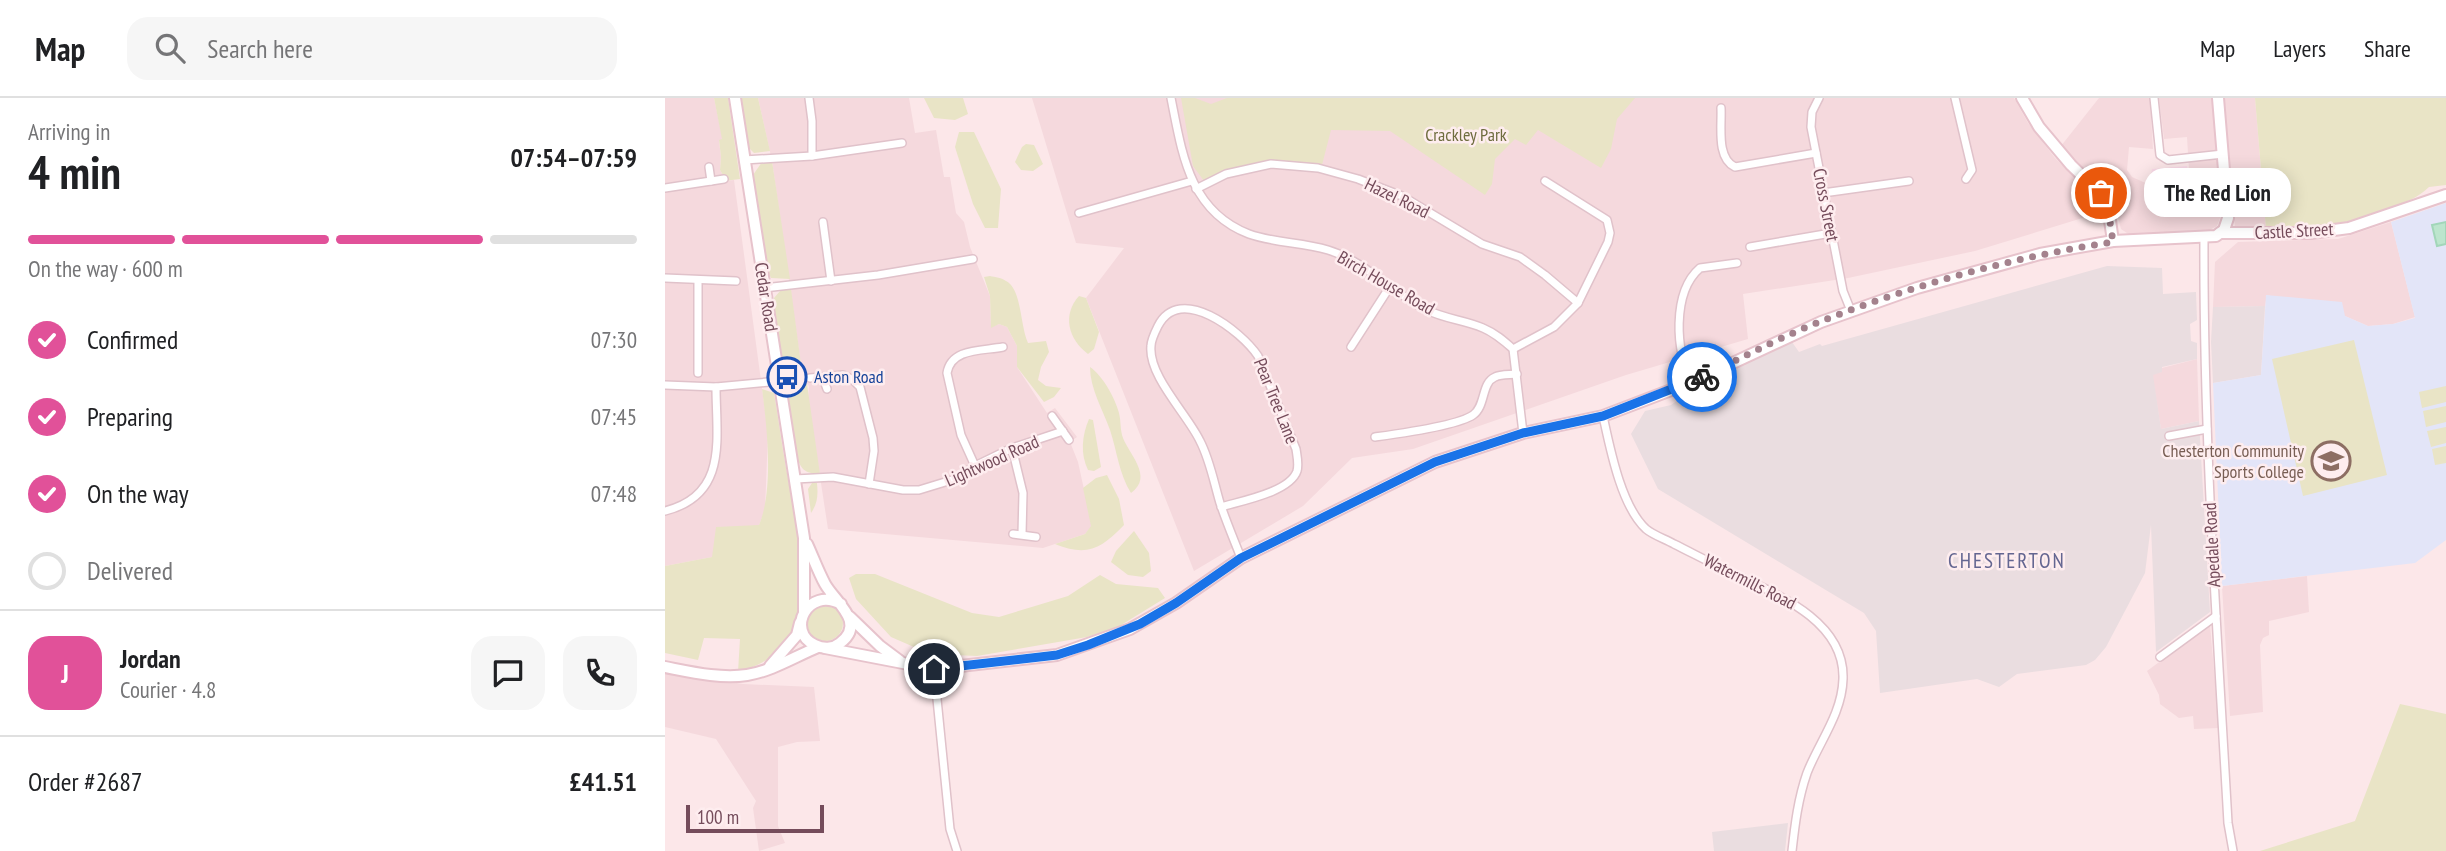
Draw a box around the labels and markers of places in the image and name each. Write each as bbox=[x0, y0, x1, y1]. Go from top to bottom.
pin bbox=[2071, 163, 2131, 223]
callout: The Red Lion bbox=[2143, 168, 2290, 217]
bus stop icon: Aston Road bbox=[766, 356, 808, 398]
place label: Aston Road bbox=[814, 365, 884, 388]
place label: Chesterton Community Sports College bbox=[2162, 439, 2304, 483]
school or university icon: Chesterton Community Sports College bbox=[2310, 440, 2352, 482]
pin bbox=[904, 639, 964, 699]

